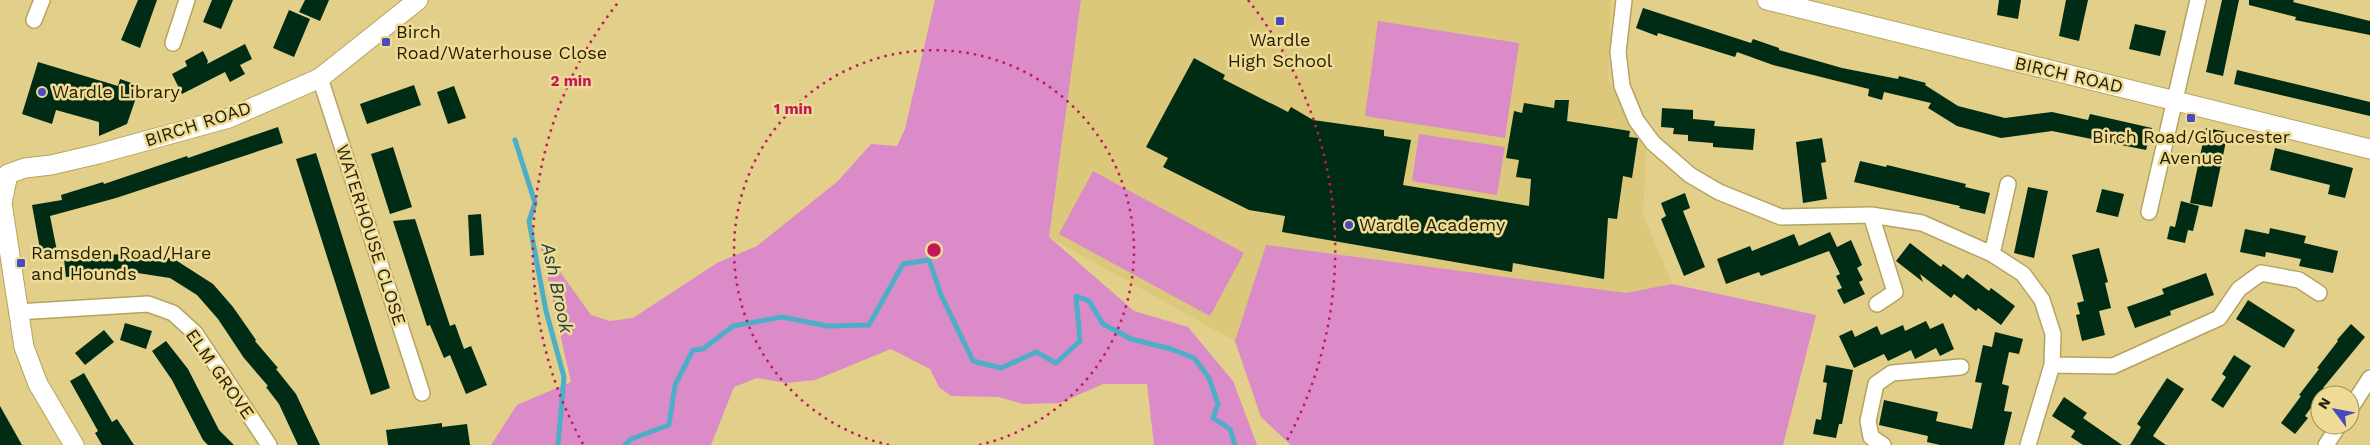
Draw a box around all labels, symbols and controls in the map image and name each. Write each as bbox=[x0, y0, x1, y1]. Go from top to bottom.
marker: Wardle High School bbox=[1274, 15, 1286, 27]
place label: Birch Road/Waterhouse Close bbox=[396, 21, 607, 63]
place label: Wardle High School bbox=[1228, 29, 1333, 71]
marker: Birch Road/Waterhouse Close bbox=[380, 36, 392, 48]
street label: BIRCH ROAD bbox=[2013, 52, 2125, 97]
text: 2 min bbox=[550, 72, 592, 90]
place label: Wardle Library bbox=[52, 81, 181, 102]
marker: Wardle Library bbox=[36, 86, 48, 98]
street label: BIRCH ROAD bbox=[142, 96, 254, 151]
text: 1 min bbox=[774, 100, 812, 118]
marker: Birch Road/Gloucester Avenue bbox=[2185, 112, 2197, 124]
place label: Birch Road/Gloucester Avenue bbox=[2092, 126, 2290, 168]
street label: WATERHOUSE CLOSE bbox=[332, 142, 411, 328]
place label: Wardle Academy bbox=[1359, 214, 1506, 235]
marker: Wardle Academy bbox=[1343, 219, 1355, 231]
water label: Ash Brook bbox=[536, 240, 578, 336]
centre of rings bbox=[925, 241, 943, 259]
place label: Ramsden Road/Hare and Hounds bbox=[31, 242, 211, 284]
marker: Ramsden Road/Hare and Hounds bbox=[15, 257, 27, 269]
street label: ELM GROVE bbox=[182, 325, 259, 423]
north arrow bbox=[2310, 385, 2360, 435]
text: N bbox=[2314, 394, 2334, 412]

